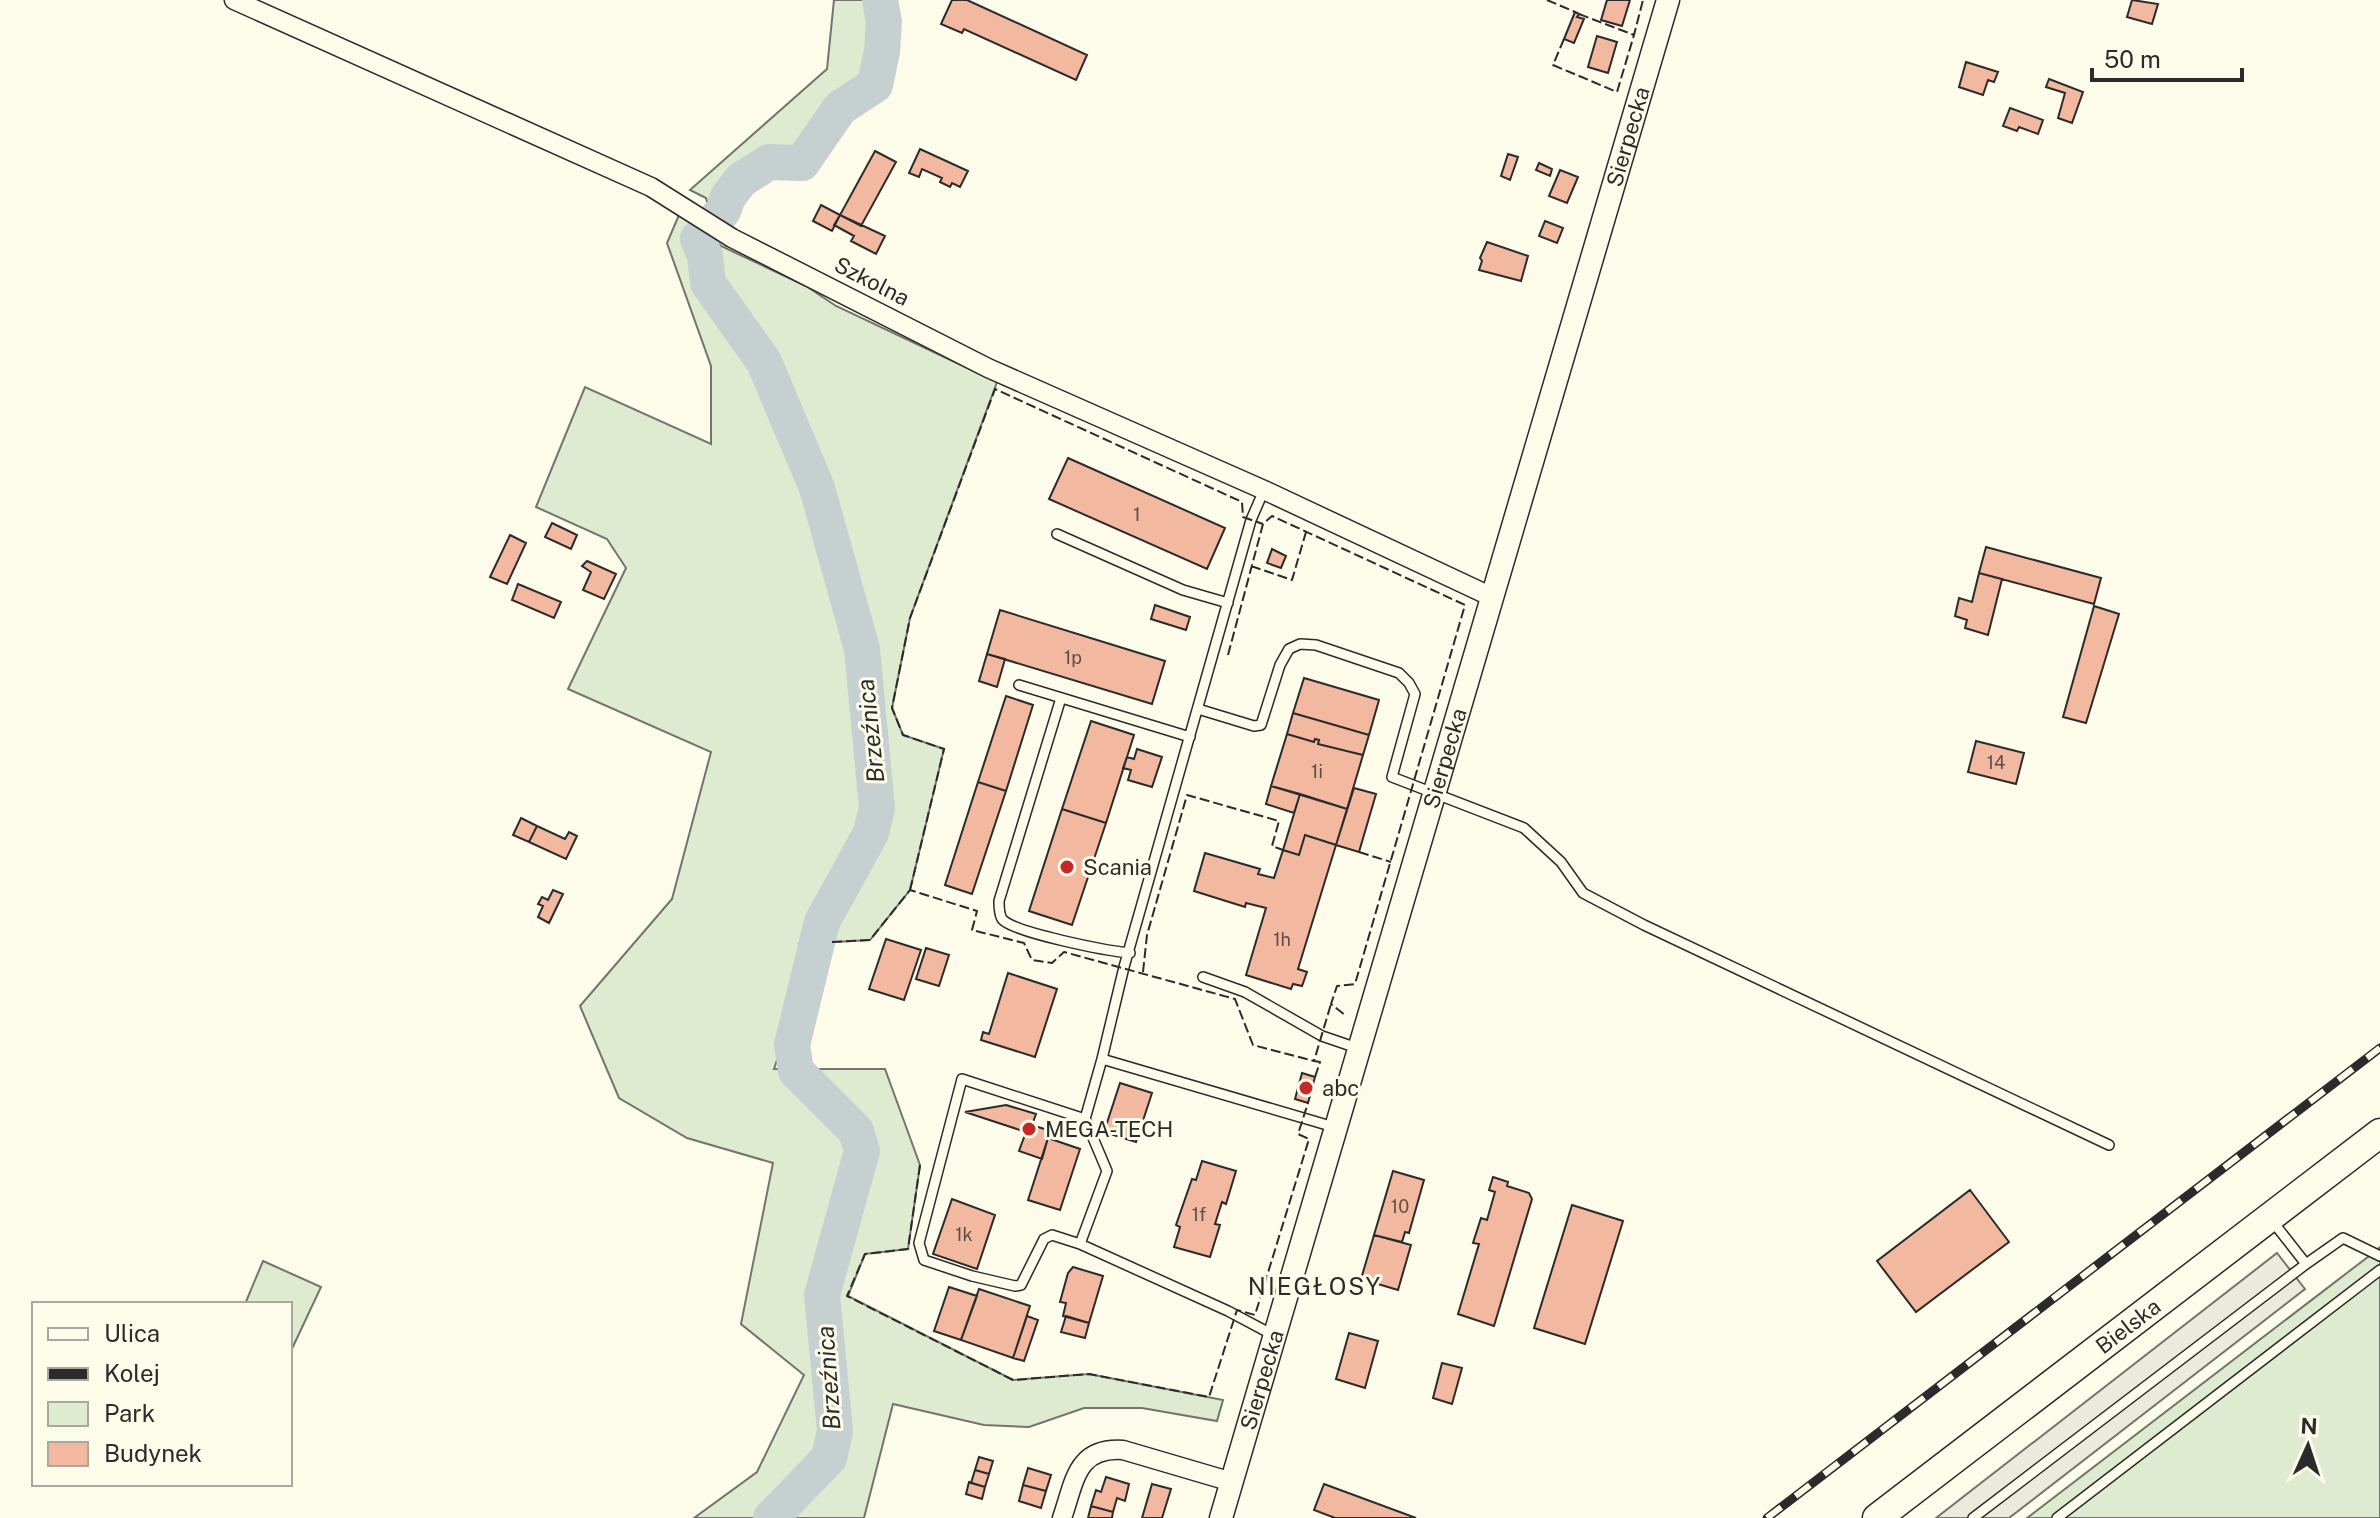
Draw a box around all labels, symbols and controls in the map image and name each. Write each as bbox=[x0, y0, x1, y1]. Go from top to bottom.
scale bar bbox=[2092, 32, 2242, 82]
text: 50 m bbox=[2104, 45, 2161, 73]
street label: Sierpecka bbox=[1601, 84, 1655, 190]
street label: Szkolna bbox=[830, 251, 914, 311]
house number: 1 bbox=[1133, 504, 1141, 525]
house number: 1p bbox=[1064, 647, 1082, 668]
water label: Brzeźnica bbox=[851, 678, 889, 784]
street label: Sierpecka bbox=[1418, 705, 1472, 811]
house number: 14 bbox=[1987, 752, 2005, 773]
house number: 1i bbox=[1311, 761, 1323, 782]
place label: Scania bbox=[1083, 854, 1152, 880]
marker: Scania bbox=[1058, 858, 1076, 876]
house number: 1h bbox=[1273, 929, 1291, 950]
place label: abc bbox=[1322, 1075, 1359, 1101]
marker: abc bbox=[1297, 1079, 1315, 1097]
place label: MEGA-TECH bbox=[1045, 1116, 1173, 1142]
marker: MEGA-TECH bbox=[1020, 1120, 1038, 1138]
house number: 10 bbox=[1391, 1196, 1409, 1217]
house number: 1f bbox=[1192, 1204, 1206, 1225]
house number: 1k bbox=[955, 1224, 973, 1245]
district label: NIEGŁOSY bbox=[1248, 1272, 1382, 1300]
street label: Bielska bbox=[2090, 1293, 2165, 1359]
legend bbox=[32, 1302, 292, 1486]
text: Ulica bbox=[104, 1319, 160, 1347]
water label: Brzeźnica bbox=[810, 1325, 846, 1431]
street label: Sierpecka bbox=[1235, 1327, 1289, 1433]
text: Kolej bbox=[104, 1359, 160, 1387]
text: Park bbox=[104, 1399, 155, 1427]
north arrow bbox=[2268, 1406, 2348, 1486]
text: N bbox=[2300, 1413, 2318, 1439]
text: Budynek bbox=[104, 1439, 202, 1467]

